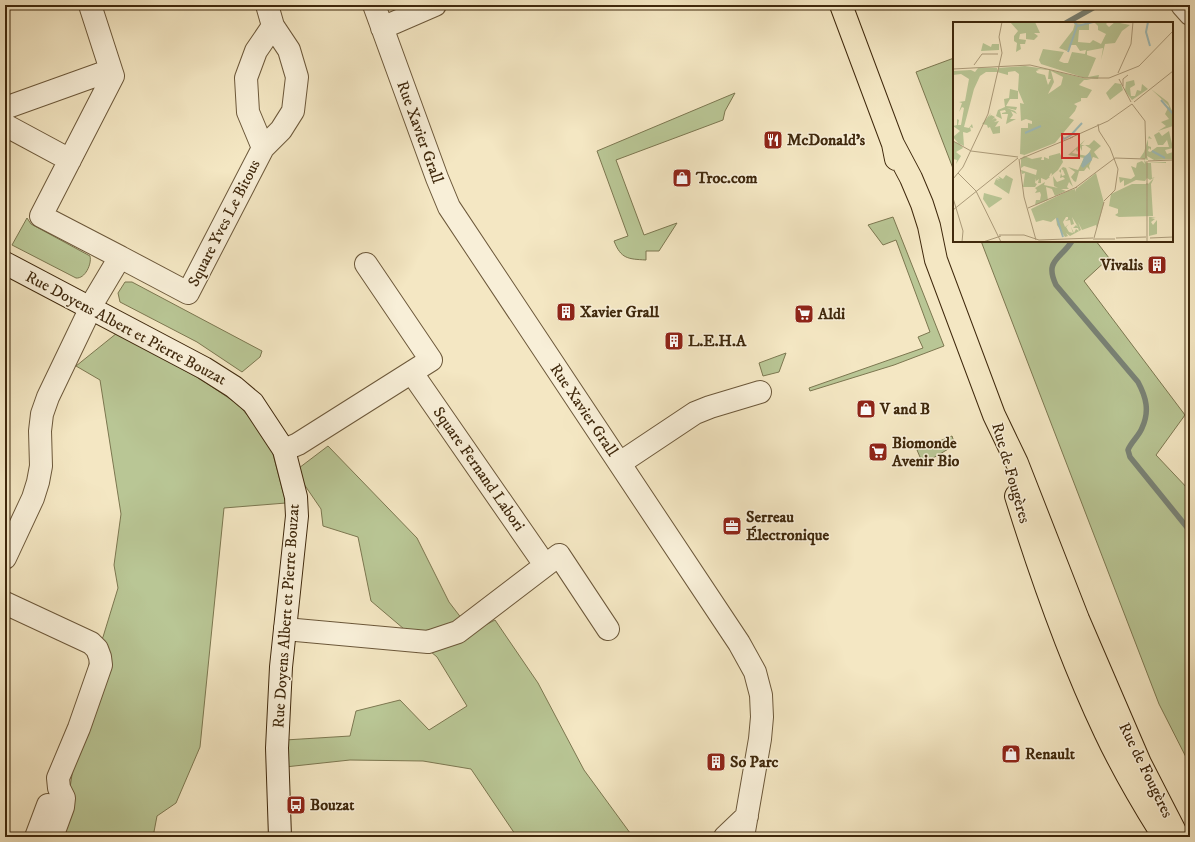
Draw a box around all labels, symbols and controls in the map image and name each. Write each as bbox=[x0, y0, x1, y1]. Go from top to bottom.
inset map bbox=[953, 22, 1173, 242]
street label: Rue Xavier Grall bbox=[392, 78, 448, 186]
restaurant icon: McDonald's bbox=[762, 129, 784, 151]
place label: McDonald's bbox=[787, 130, 866, 150]
street label: Square Yves Le Bitous bbox=[183, 156, 265, 290]
shop icon: Troc.com bbox=[671, 167, 693, 189]
place label: Troc.com bbox=[695, 168, 758, 188]
building icon: Vivalis bbox=[1146, 254, 1168, 276]
place label: Vivalis bbox=[1100, 255, 1144, 275]
street label: Rue Doyens Albert et Pierre Bouzat bbox=[22, 266, 230, 390]
building icon: Xavier Grall bbox=[555, 301, 577, 323]
place label: Xavier Grall bbox=[580, 302, 660, 322]
supermarket icon: Aldi bbox=[793, 303, 815, 325]
place label: Aldi bbox=[817, 304, 845, 324]
building icon: L.E.H.A bbox=[663, 330, 685, 352]
place label: L.E.H.A bbox=[688, 331, 747, 351]
street label: Rue Xavier Grall bbox=[546, 360, 622, 460]
shop icon: V and B bbox=[855, 398, 877, 420]
place label: V and B bbox=[879, 399, 930, 419]
street label: Square Fernand Labori bbox=[429, 403, 529, 535]
street label: Rue de Fougères bbox=[987, 420, 1035, 526]
place label: Biomonde Avenir Bio bbox=[891, 433, 960, 471]
supermarket icon: Biomonde Avenir Bio bbox=[867, 441, 889, 463]
street label: Rue Doyens Albert et Pierre Bouzat bbox=[268, 503, 304, 729]
place label: Serreau Électronique bbox=[746, 507, 830, 546]
office icon: Serreau Électronique bbox=[721, 515, 743, 537]
street label: Rue de Fougères bbox=[1114, 719, 1178, 821]
shop icon: Renault bbox=[1000, 743, 1022, 765]
place label: Renault bbox=[1025, 744, 1076, 764]
building icon: So Parc bbox=[705, 751, 727, 773]
place label: So Parc bbox=[730, 752, 779, 772]
bus stop icon: Bouzat bbox=[285, 794, 307, 816]
place label: Bouzat bbox=[310, 795, 355, 815]

